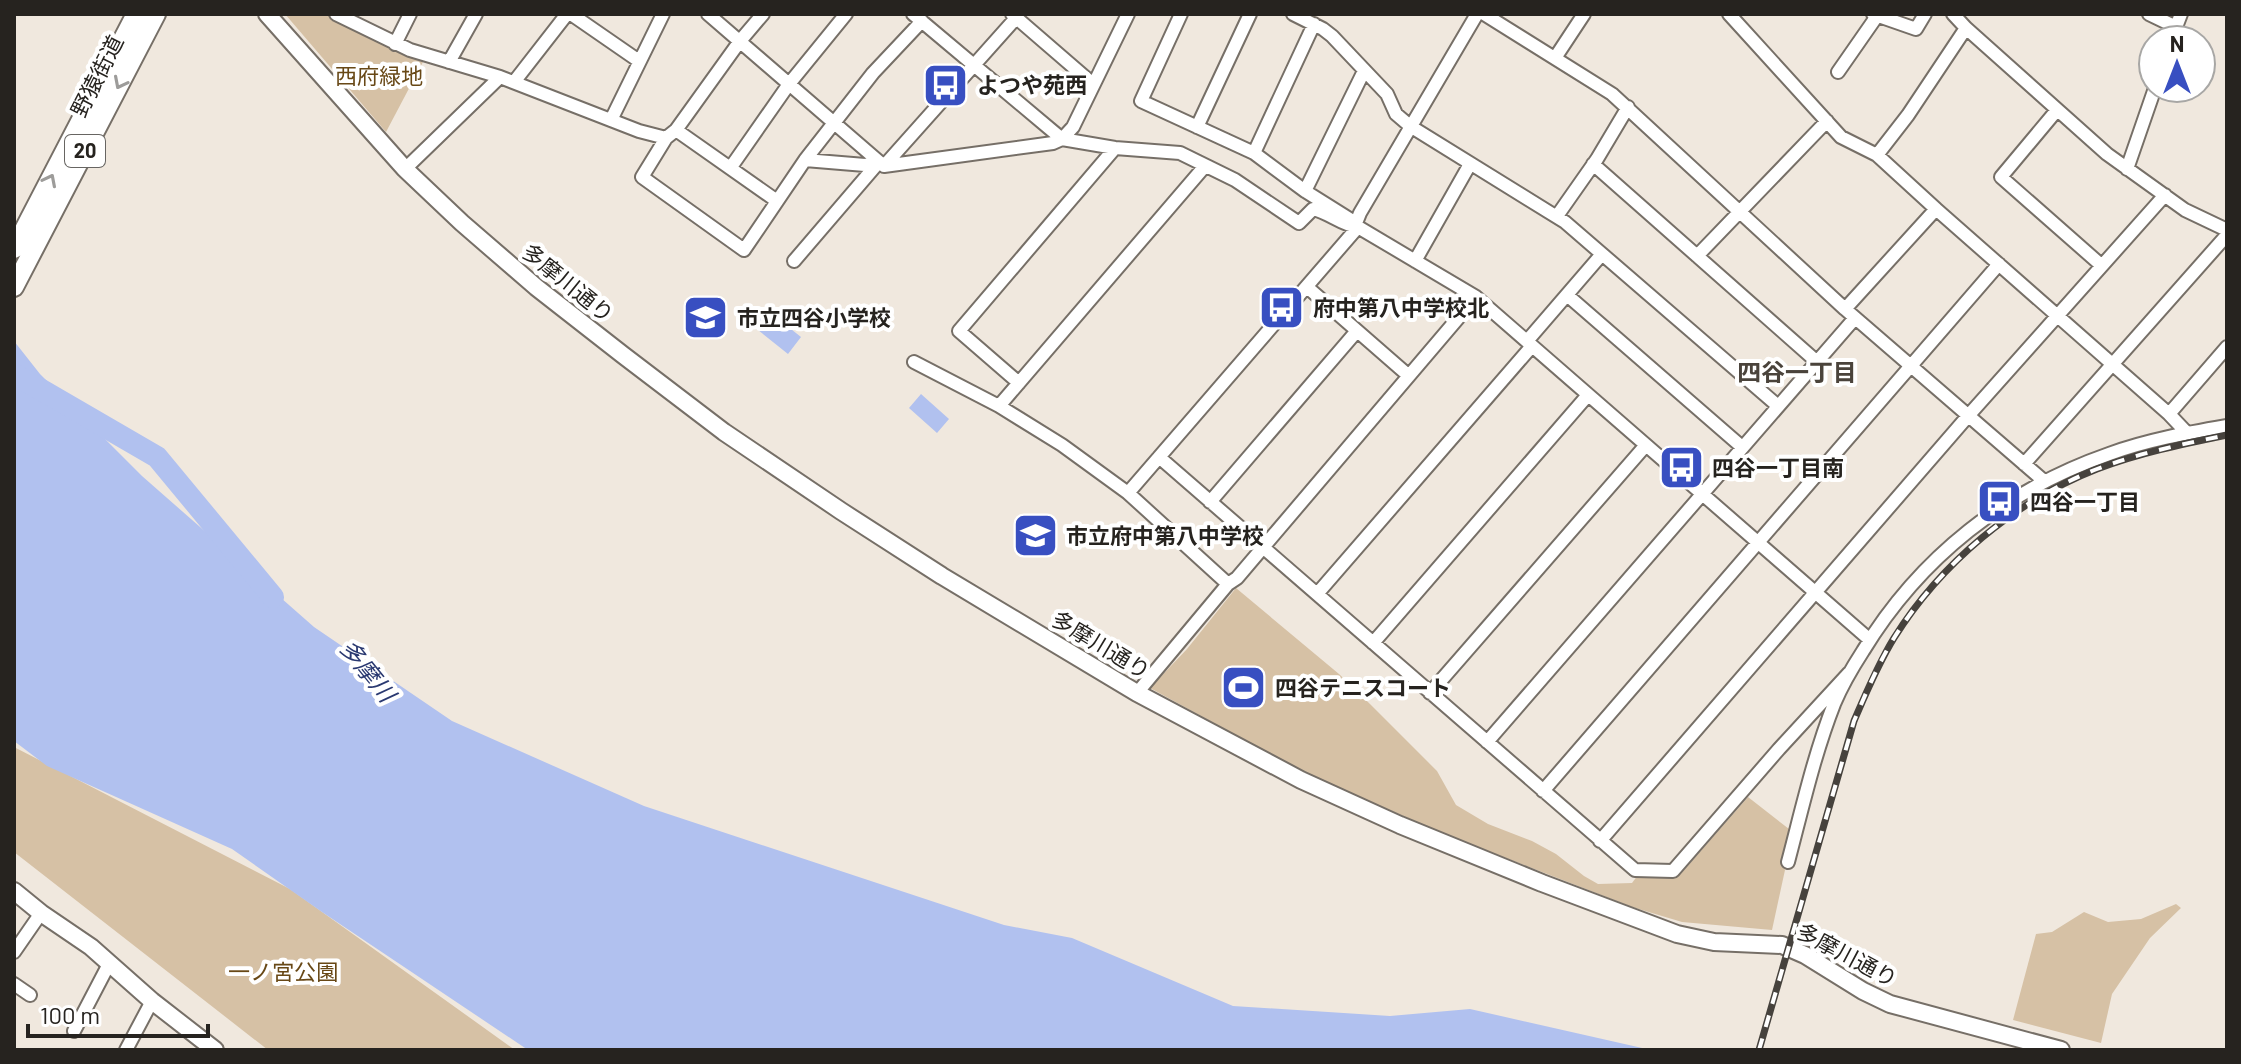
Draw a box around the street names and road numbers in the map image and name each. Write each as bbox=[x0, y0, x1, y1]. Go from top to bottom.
street label: 野猿街道 bbox=[65, 30, 128, 121]
road number: 20 bbox=[65, 135, 105, 167]
street label: 多摩川通り bbox=[518, 238, 620, 327]
street label: 多摩川通り bbox=[1048, 605, 1155, 684]
street label: 多摩川通り bbox=[1793, 917, 1902, 991]

